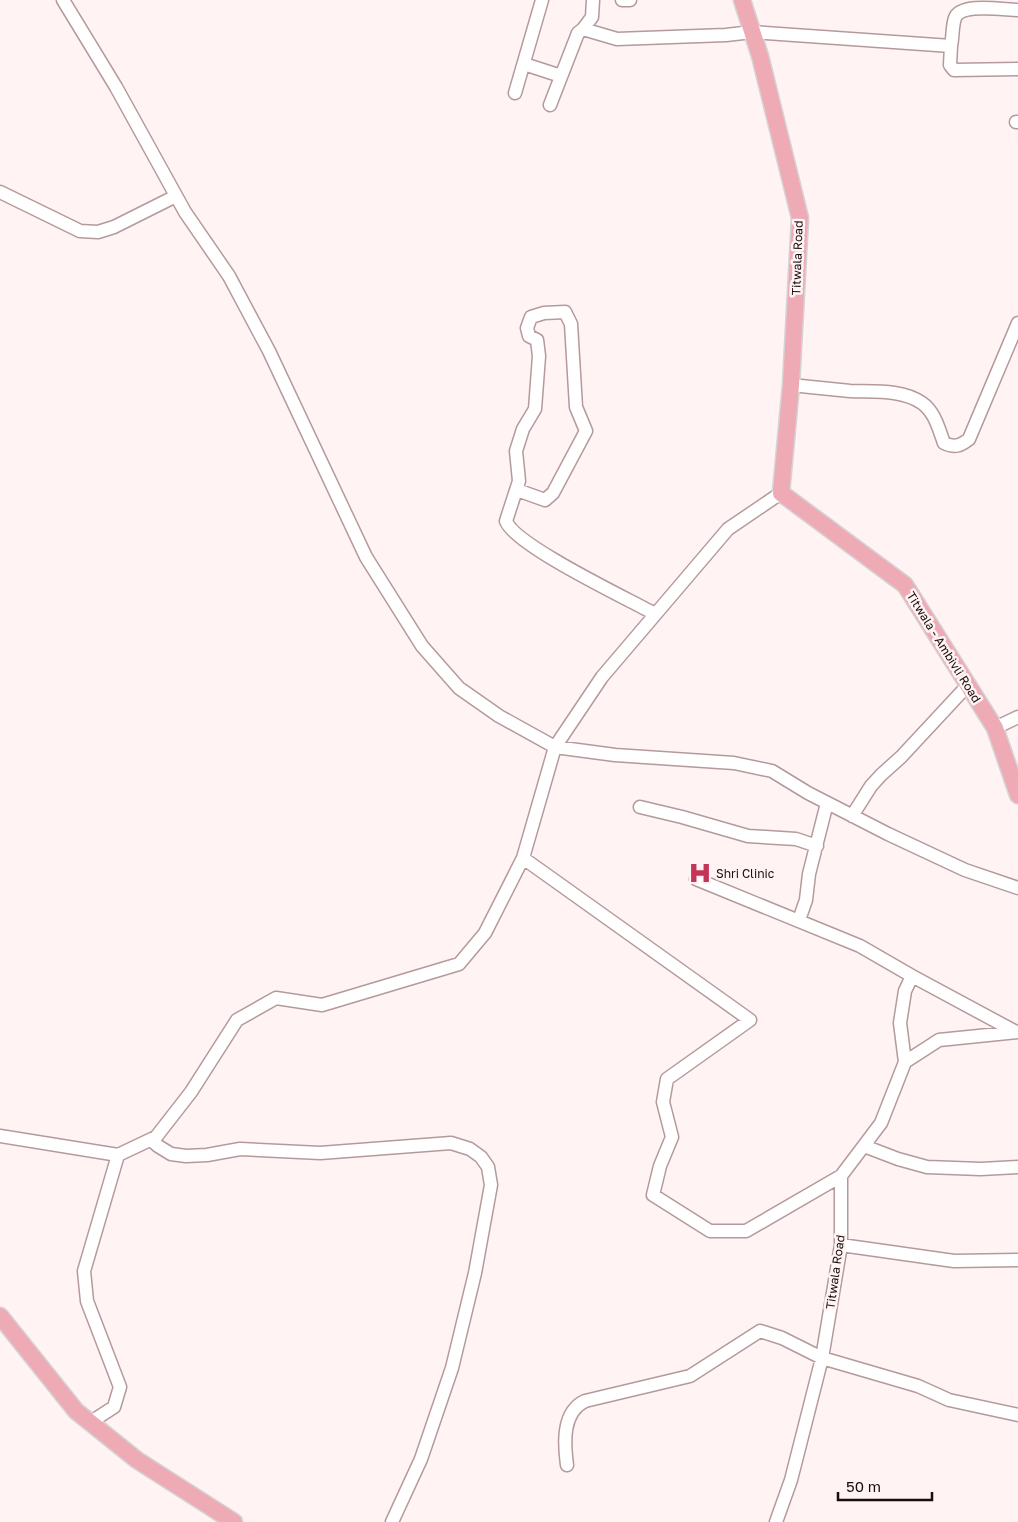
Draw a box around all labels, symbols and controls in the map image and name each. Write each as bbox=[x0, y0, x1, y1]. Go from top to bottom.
street label: Titwala Road bbox=[788, 220, 806, 296]
street label: Titwala - Ambivli Road bbox=[904, 589, 984, 705]
hospital icon: Shri Clinic bbox=[687, 860, 713, 886]
place label: Shri Clinic bbox=[716, 866, 775, 881]
street label: Titwala Road bbox=[822, 1234, 848, 1310]
scale bar bbox=[838, 1470, 932, 1502]
text: 50 m bbox=[846, 1477, 881, 1495]

